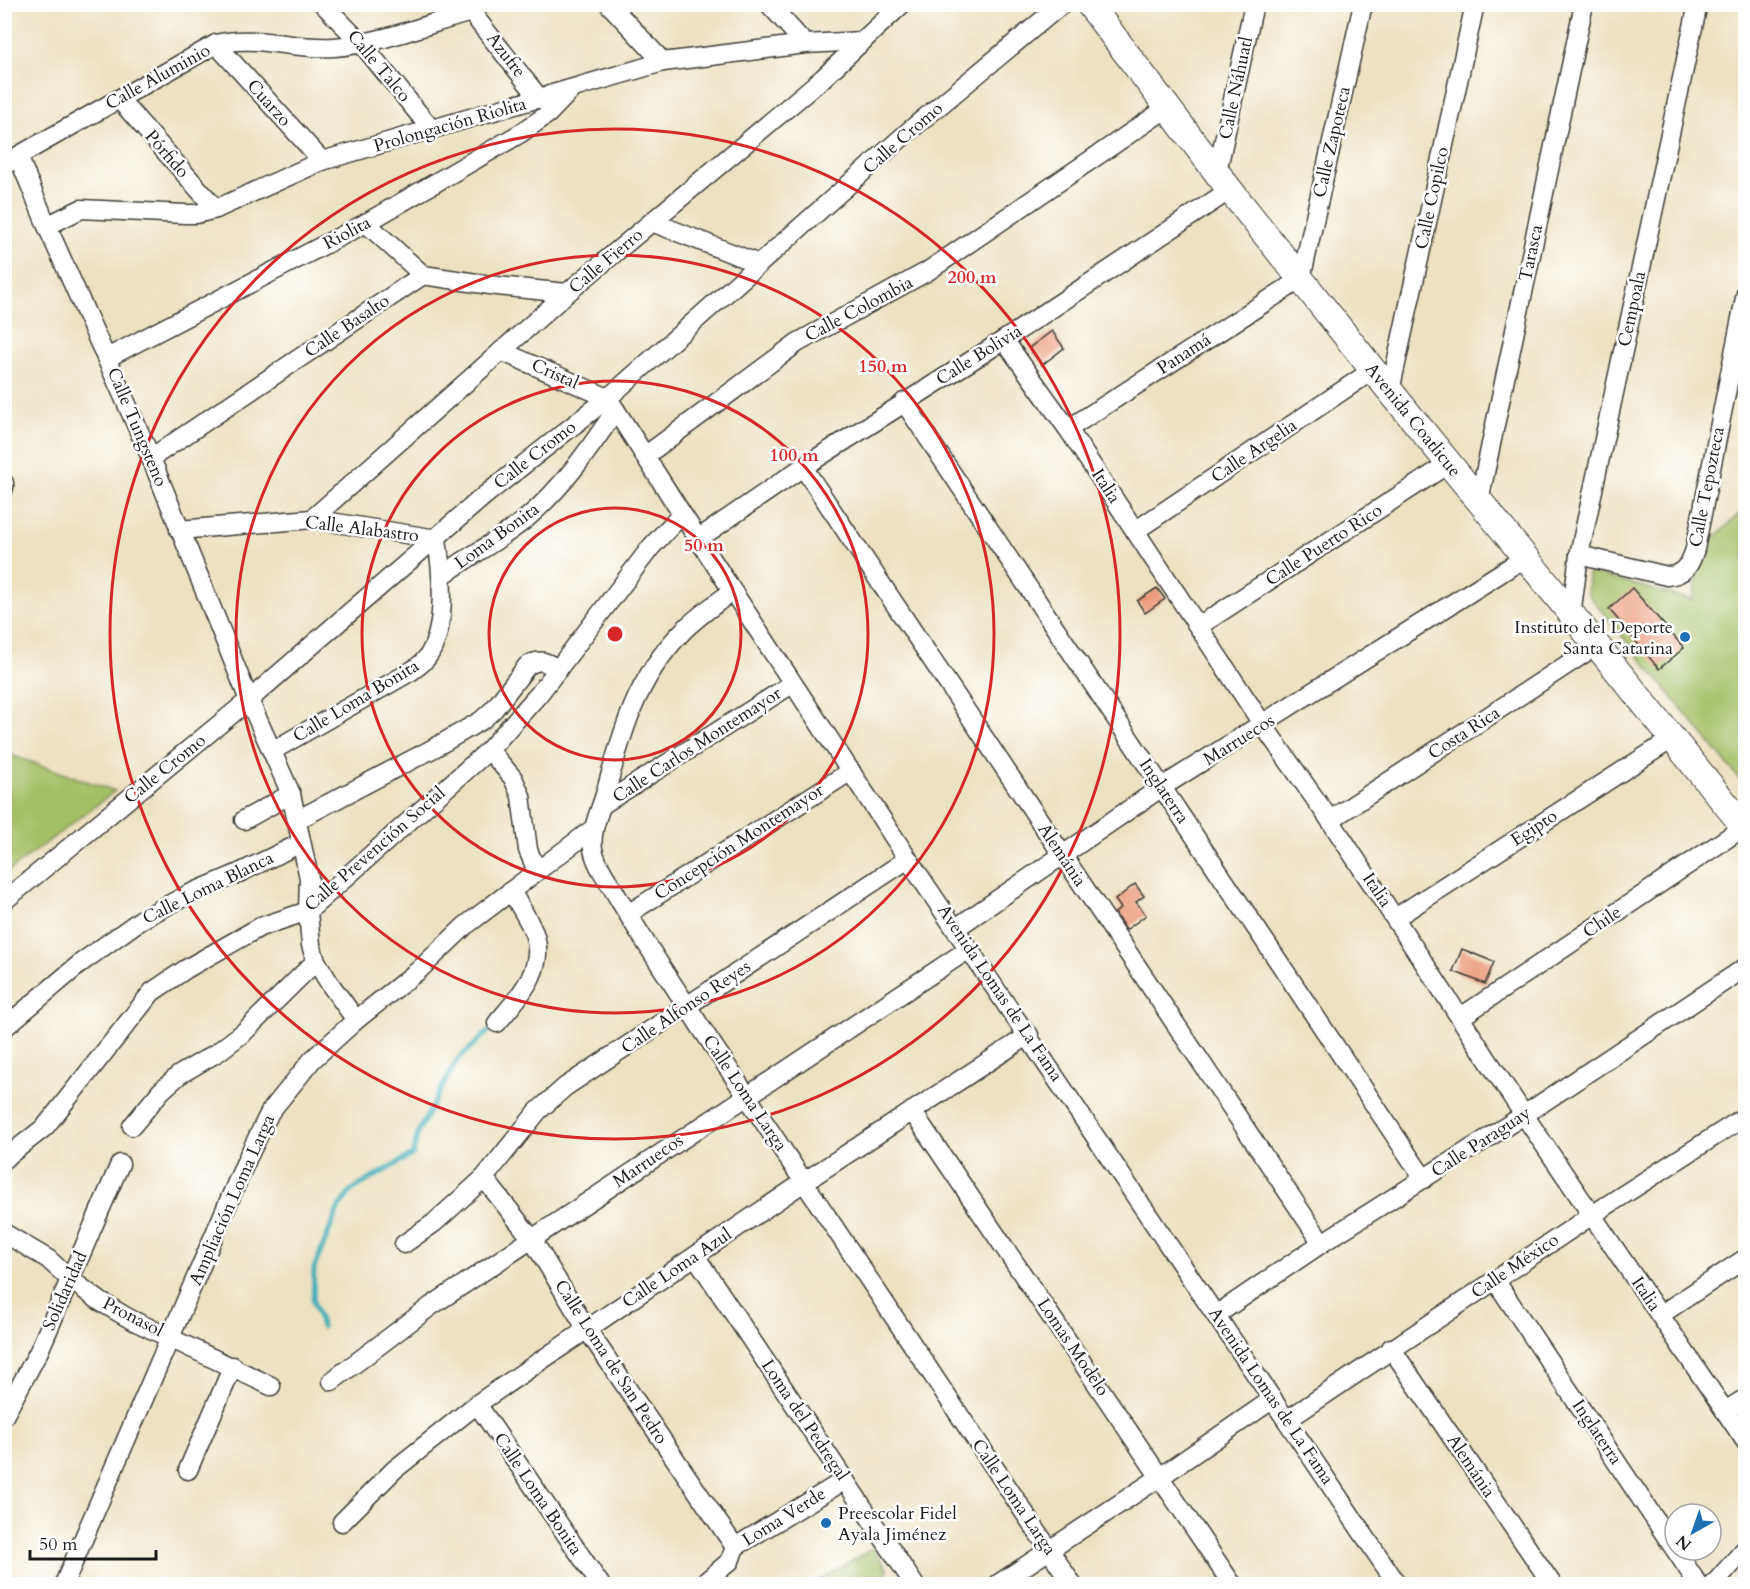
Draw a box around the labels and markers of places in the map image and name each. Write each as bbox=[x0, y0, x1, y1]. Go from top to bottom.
place label: Instituto del Deporte Santa Catarina bbox=[1514, 615, 1673, 661]
centre of rings bbox=[605, 624, 625, 644]
marker: Instituto del Deporte Santa Catarina bbox=[1678, 630, 1692, 644]
place label: Preescolar Fidel Ayala Jiménez bbox=[838, 1501, 957, 1547]
marker: Preescolar Fidel Ayala Jiménez bbox=[819, 1516, 833, 1530]

